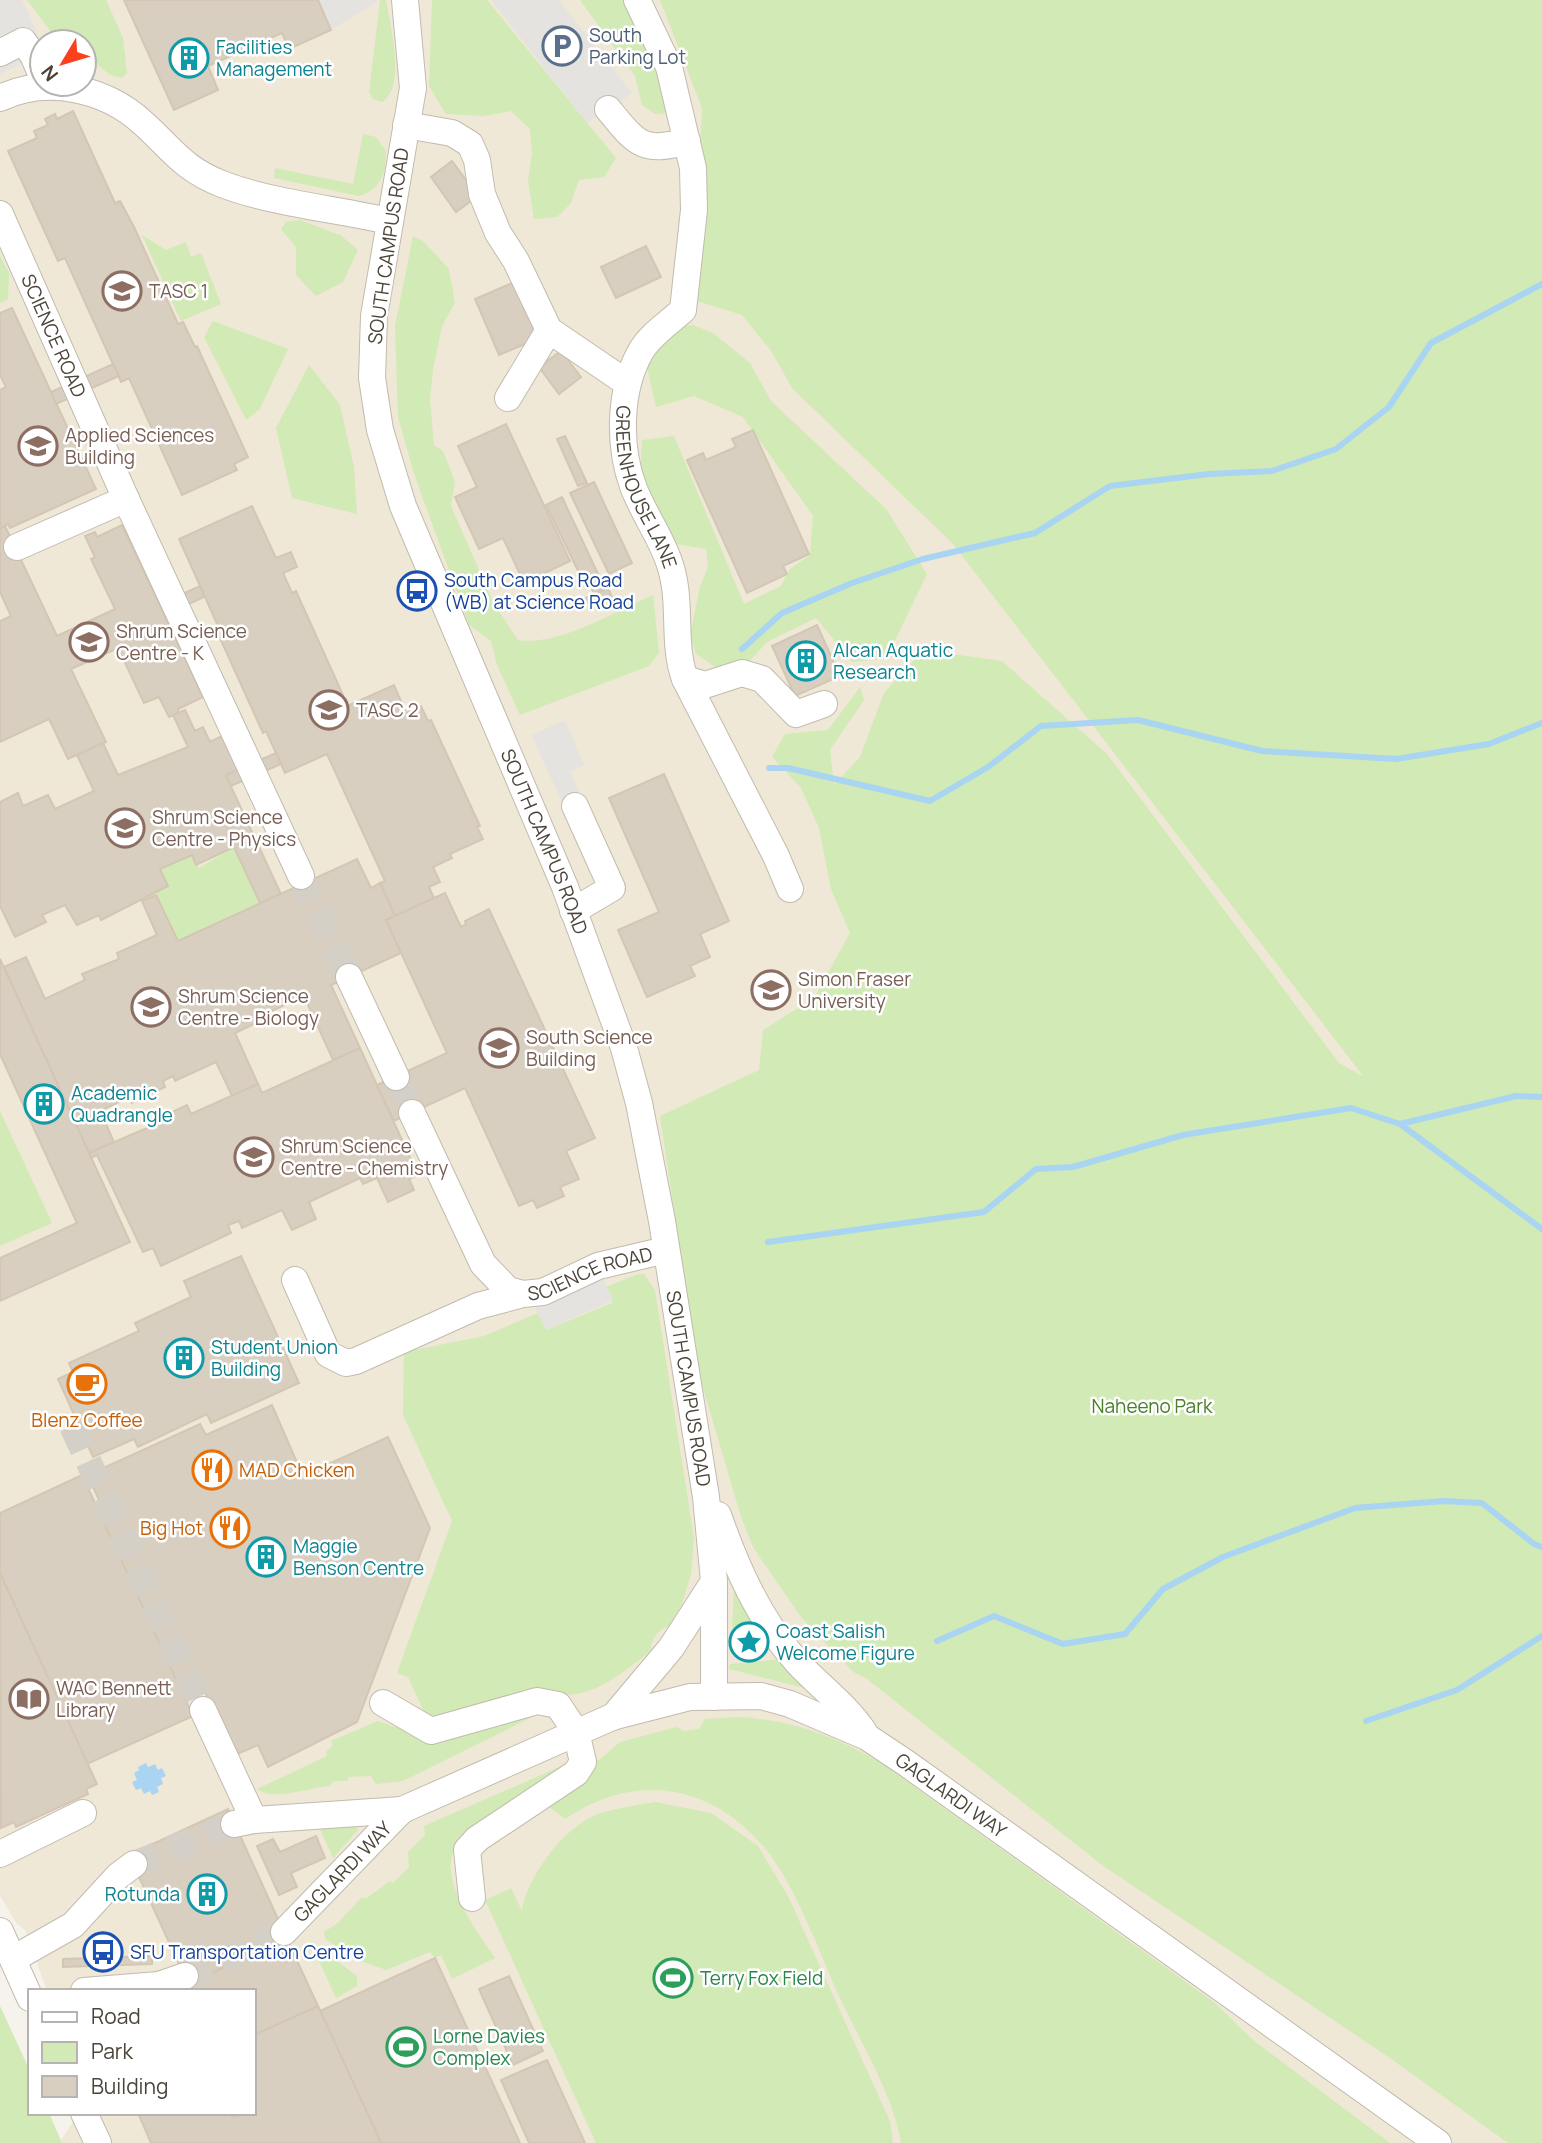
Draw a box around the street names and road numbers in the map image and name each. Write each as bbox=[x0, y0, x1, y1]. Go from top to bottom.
street label: SOUTH CAMPUS ROAD bbox=[361, 146, 415, 346]
street label: SCIENCE ROAD bbox=[15, 270, 92, 401]
street label: GREENHOUSE LANE bbox=[610, 405, 683, 572]
street label: SOUTH CAMPUS ROAD bbox=[495, 745, 594, 938]
street label: SCIENCE ROAD bbox=[526, 1241, 655, 1306]
street label: SOUTH CAMPUS ROAD bbox=[660, 1289, 717, 1488]
street label: GAGLARDI WAY bbox=[890, 1747, 1012, 1844]
street label: GAGLARDI WAY bbox=[288, 1815, 397, 1928]

